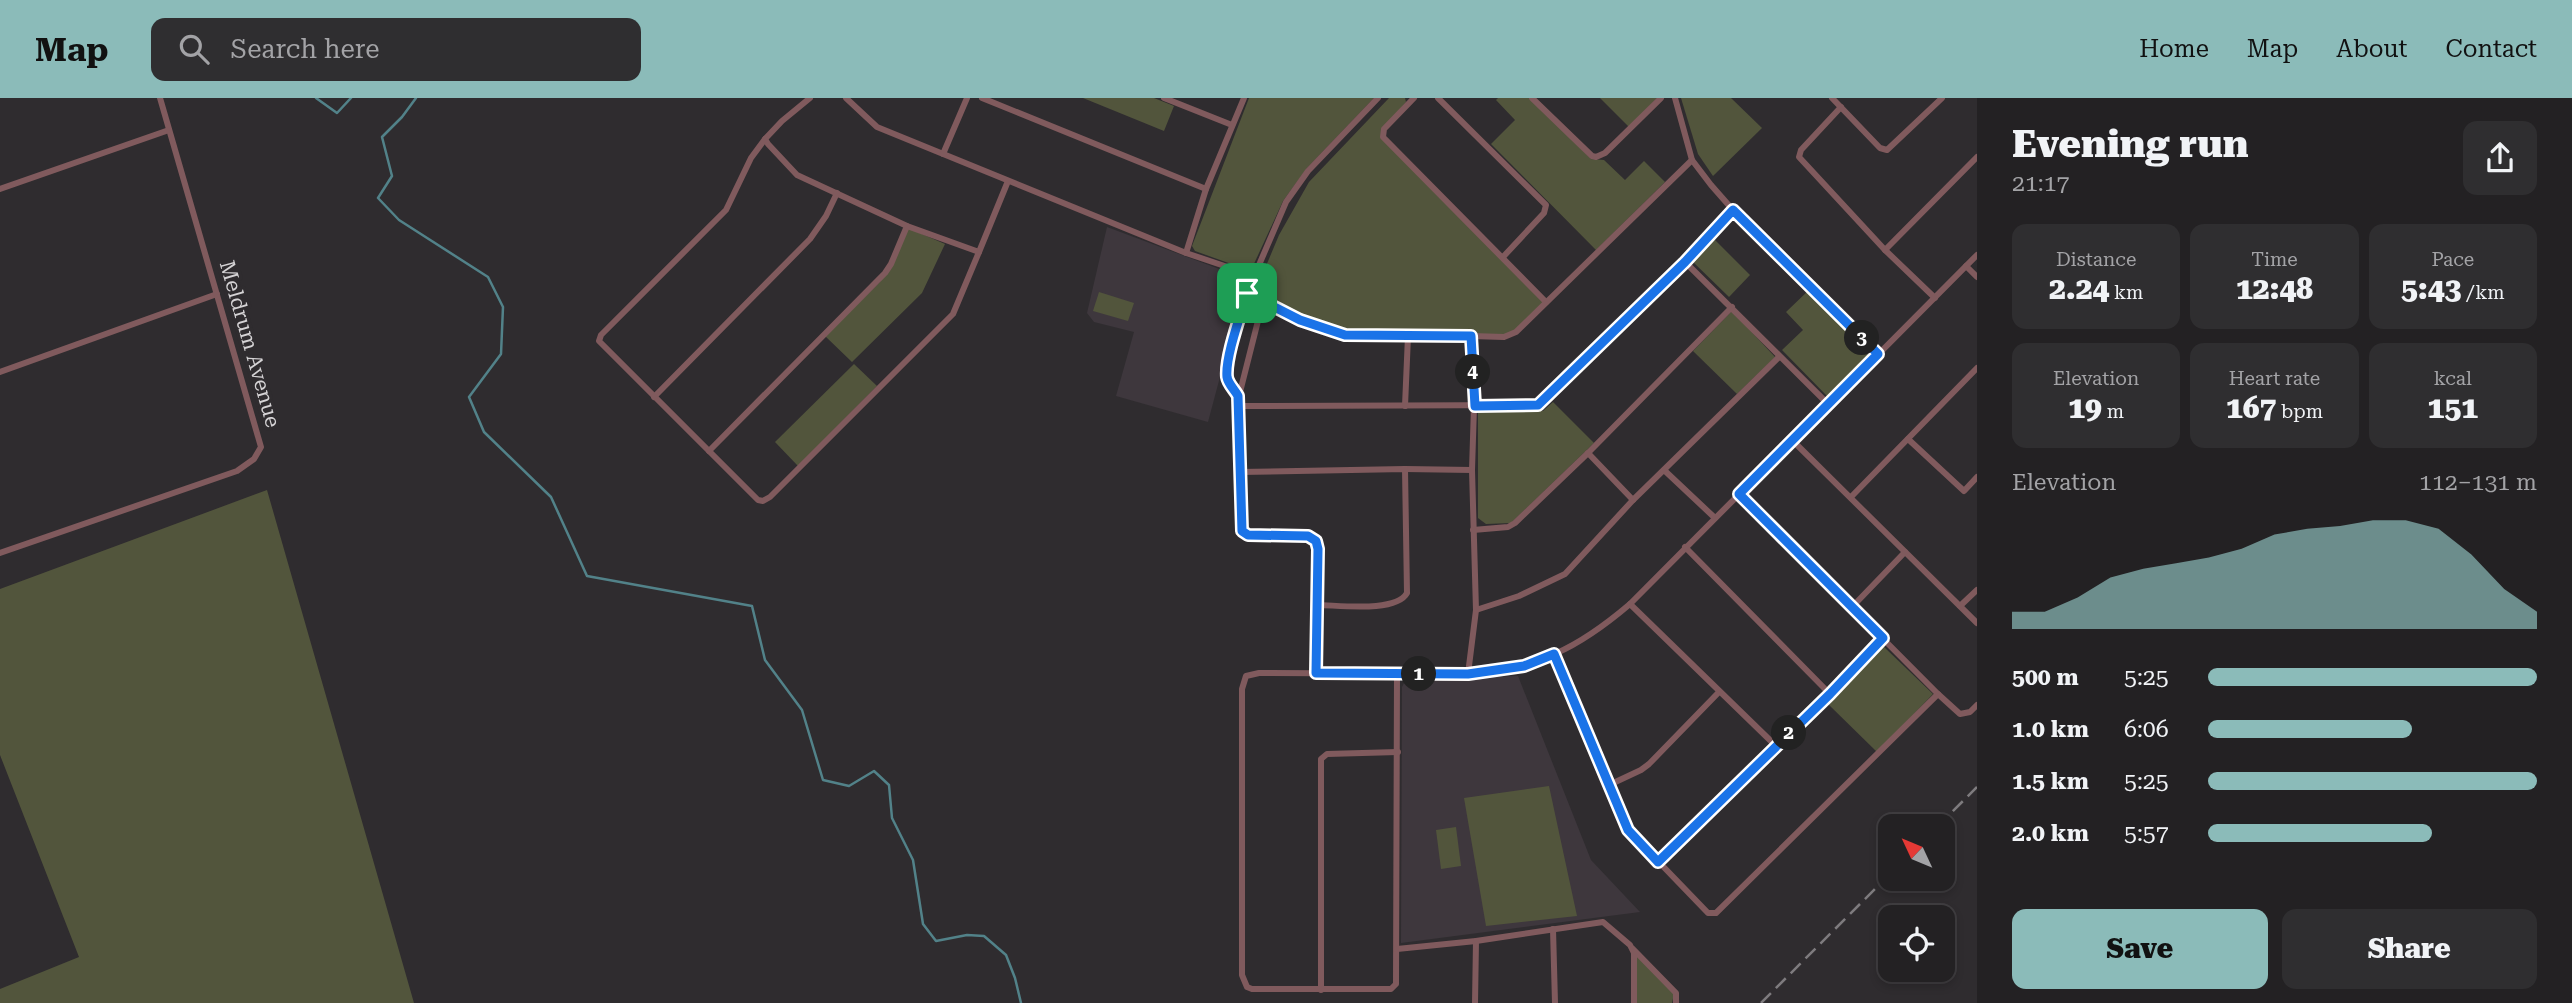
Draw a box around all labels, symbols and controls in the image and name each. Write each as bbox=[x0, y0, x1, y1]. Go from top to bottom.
search box bbox=[151, 18, 641, 81]
text: Map bbox=[35, 30, 109, 69]
icon: search bbox=[175, 30, 213, 68]
text: Search here bbox=[231, 34, 380, 64]
text: Home bbox=[2139, 35, 2209, 63]
text: Map bbox=[2247, 35, 2298, 63]
text: About bbox=[2336, 35, 2407, 63]
text: Contact bbox=[2445, 35, 2537, 63]
button: share bbox=[2463, 121, 2537, 195]
text: Evening run bbox=[2012, 122, 2248, 166]
text: 21:17 bbox=[2012, 170, 2069, 197]
text: Distance bbox=[2056, 248, 2136, 271]
text: Time bbox=[2251, 248, 2298, 271]
text: Pace bbox=[2431, 248, 2474, 271]
street label: Meldrum Avenue bbox=[215, 258, 285, 430]
pin bbox=[1217, 263, 1277, 323]
text: 2.24 bbox=[2049, 271, 2109, 306]
text: 12:48 bbox=[2236, 271, 2313, 306]
text: 5:43 bbox=[2401, 271, 2461, 306]
icon: arrive bbox=[1228, 274, 1266, 312]
text: km bbox=[2109, 281, 2143, 304]
text: /km bbox=[2461, 281, 2505, 304]
pin: 3 bbox=[1844, 320, 1880, 356]
text: 3 bbox=[1856, 326, 1867, 349]
pin: 4 bbox=[1456, 354, 1490, 390]
text: 4 bbox=[1467, 360, 1478, 383]
text: Elevation bbox=[2053, 367, 2139, 390]
text: Heart rate bbox=[2229, 367, 2320, 390]
text: kcal bbox=[2434, 367, 2472, 390]
text: 19 bbox=[2068, 390, 2102, 425]
text: 167 bbox=[2226, 390, 2276, 425]
text: 151 bbox=[2428, 390, 2478, 425]
text: m bbox=[2102, 400, 2124, 423]
text: bpm bbox=[2276, 400, 2323, 423]
text: Elevation bbox=[2012, 469, 2116, 496]
text: 112–131 m bbox=[2419, 469, 2537, 496]
pin: 1 bbox=[1402, 656, 1436, 692]
text: 1 bbox=[1413, 662, 1424, 685]
text: 500 m bbox=[2012, 664, 2079, 691]
text: 5:25 bbox=[2124, 664, 2169, 691]
pin: 2 bbox=[1772, 716, 1806, 750]
text: 1.0 km bbox=[2012, 716, 2089, 743]
text: 6:06 bbox=[2124, 716, 2169, 743]
text: 2 bbox=[1783, 721, 1794, 744]
text: 1.5 km bbox=[2012, 768, 2089, 795]
text: 5:25 bbox=[2124, 768, 2169, 795]
north arrow bbox=[1878, 814, 1955, 891]
map controls bbox=[1878, 814, 1955, 982]
text: 2.0 km bbox=[2012, 820, 2089, 847]
text: 5:57 bbox=[2124, 820, 2169, 847]
button: locate bbox=[1878, 905, 1955, 982]
button: Save bbox=[2012, 909, 2268, 989]
button: Share bbox=[2282, 909, 2537, 989]

